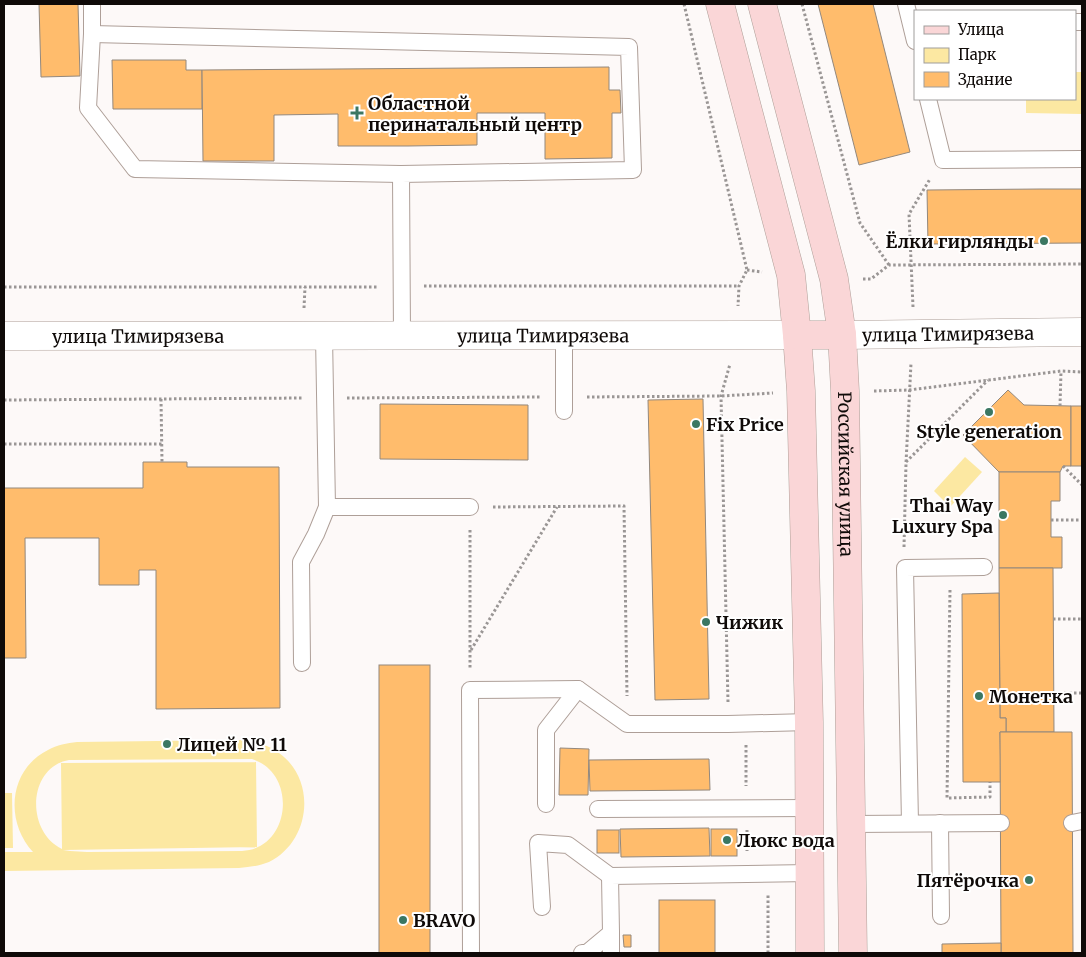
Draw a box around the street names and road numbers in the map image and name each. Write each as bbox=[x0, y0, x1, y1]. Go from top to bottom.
street label: улица Тимирязева bbox=[862, 321, 1035, 346]
street label: улица Тимирязева bbox=[52, 324, 224, 347]
street label: улица Тимирязева bbox=[457, 324, 629, 347]
street label: Российская улица bbox=[834, 391, 859, 557]

